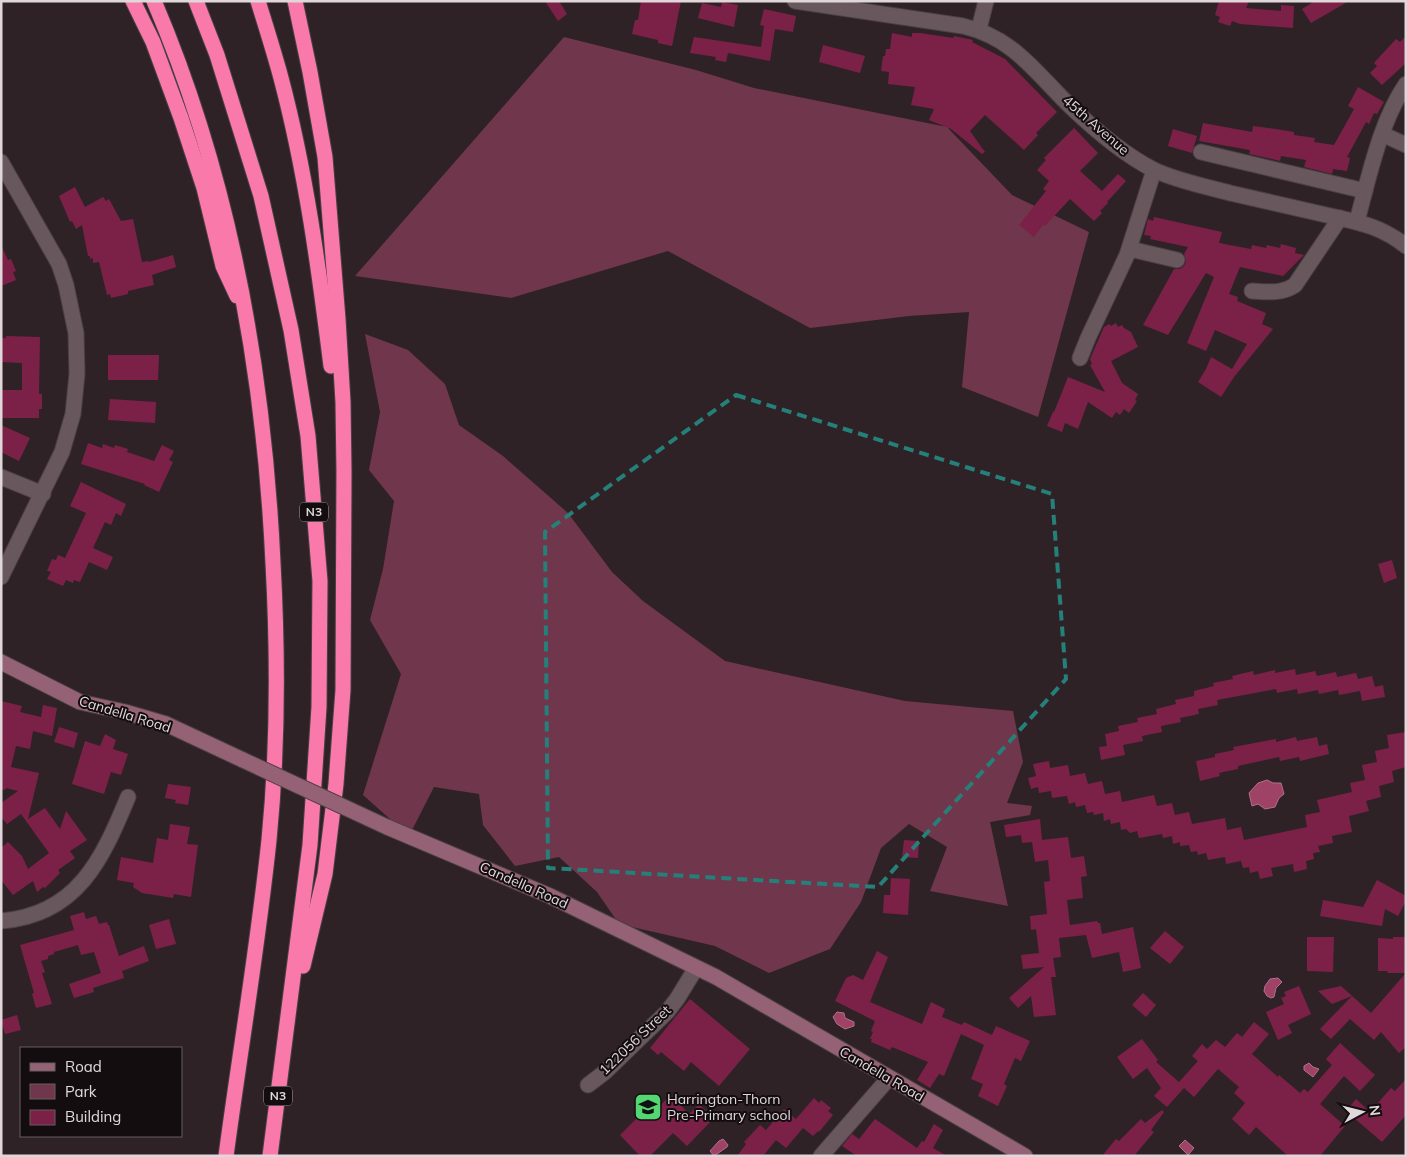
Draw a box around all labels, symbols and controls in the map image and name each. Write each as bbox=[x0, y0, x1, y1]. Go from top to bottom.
street label: 45th Avenue bbox=[1059, 91, 1133, 159]
road number: N3 bbox=[300, 502, 328, 522]
street label: Candella Road bbox=[77, 692, 173, 736]
street label: Candella Road bbox=[477, 857, 571, 913]
street label: 122056 Street bbox=[595, 1001, 675, 1079]
street label: Candella Road bbox=[836, 1042, 928, 1106]
legend bbox=[20, 1047, 182, 1137]
text: Road bbox=[65, 1057, 102, 1076]
text: Park bbox=[65, 1082, 97, 1101]
road number: N3 bbox=[264, 1086, 292, 1106]
north arrow bbox=[1337, 1087, 1387, 1137]
place label: Harrington-Thorn Pre-Primary school bbox=[667, 1090, 791, 1124]
school or university icon: Harrington-Thorn Pre-Primary school bbox=[633, 1092, 663, 1122]
text: N bbox=[1365, 1104, 1384, 1117]
text: Building bbox=[65, 1107, 121, 1126]

